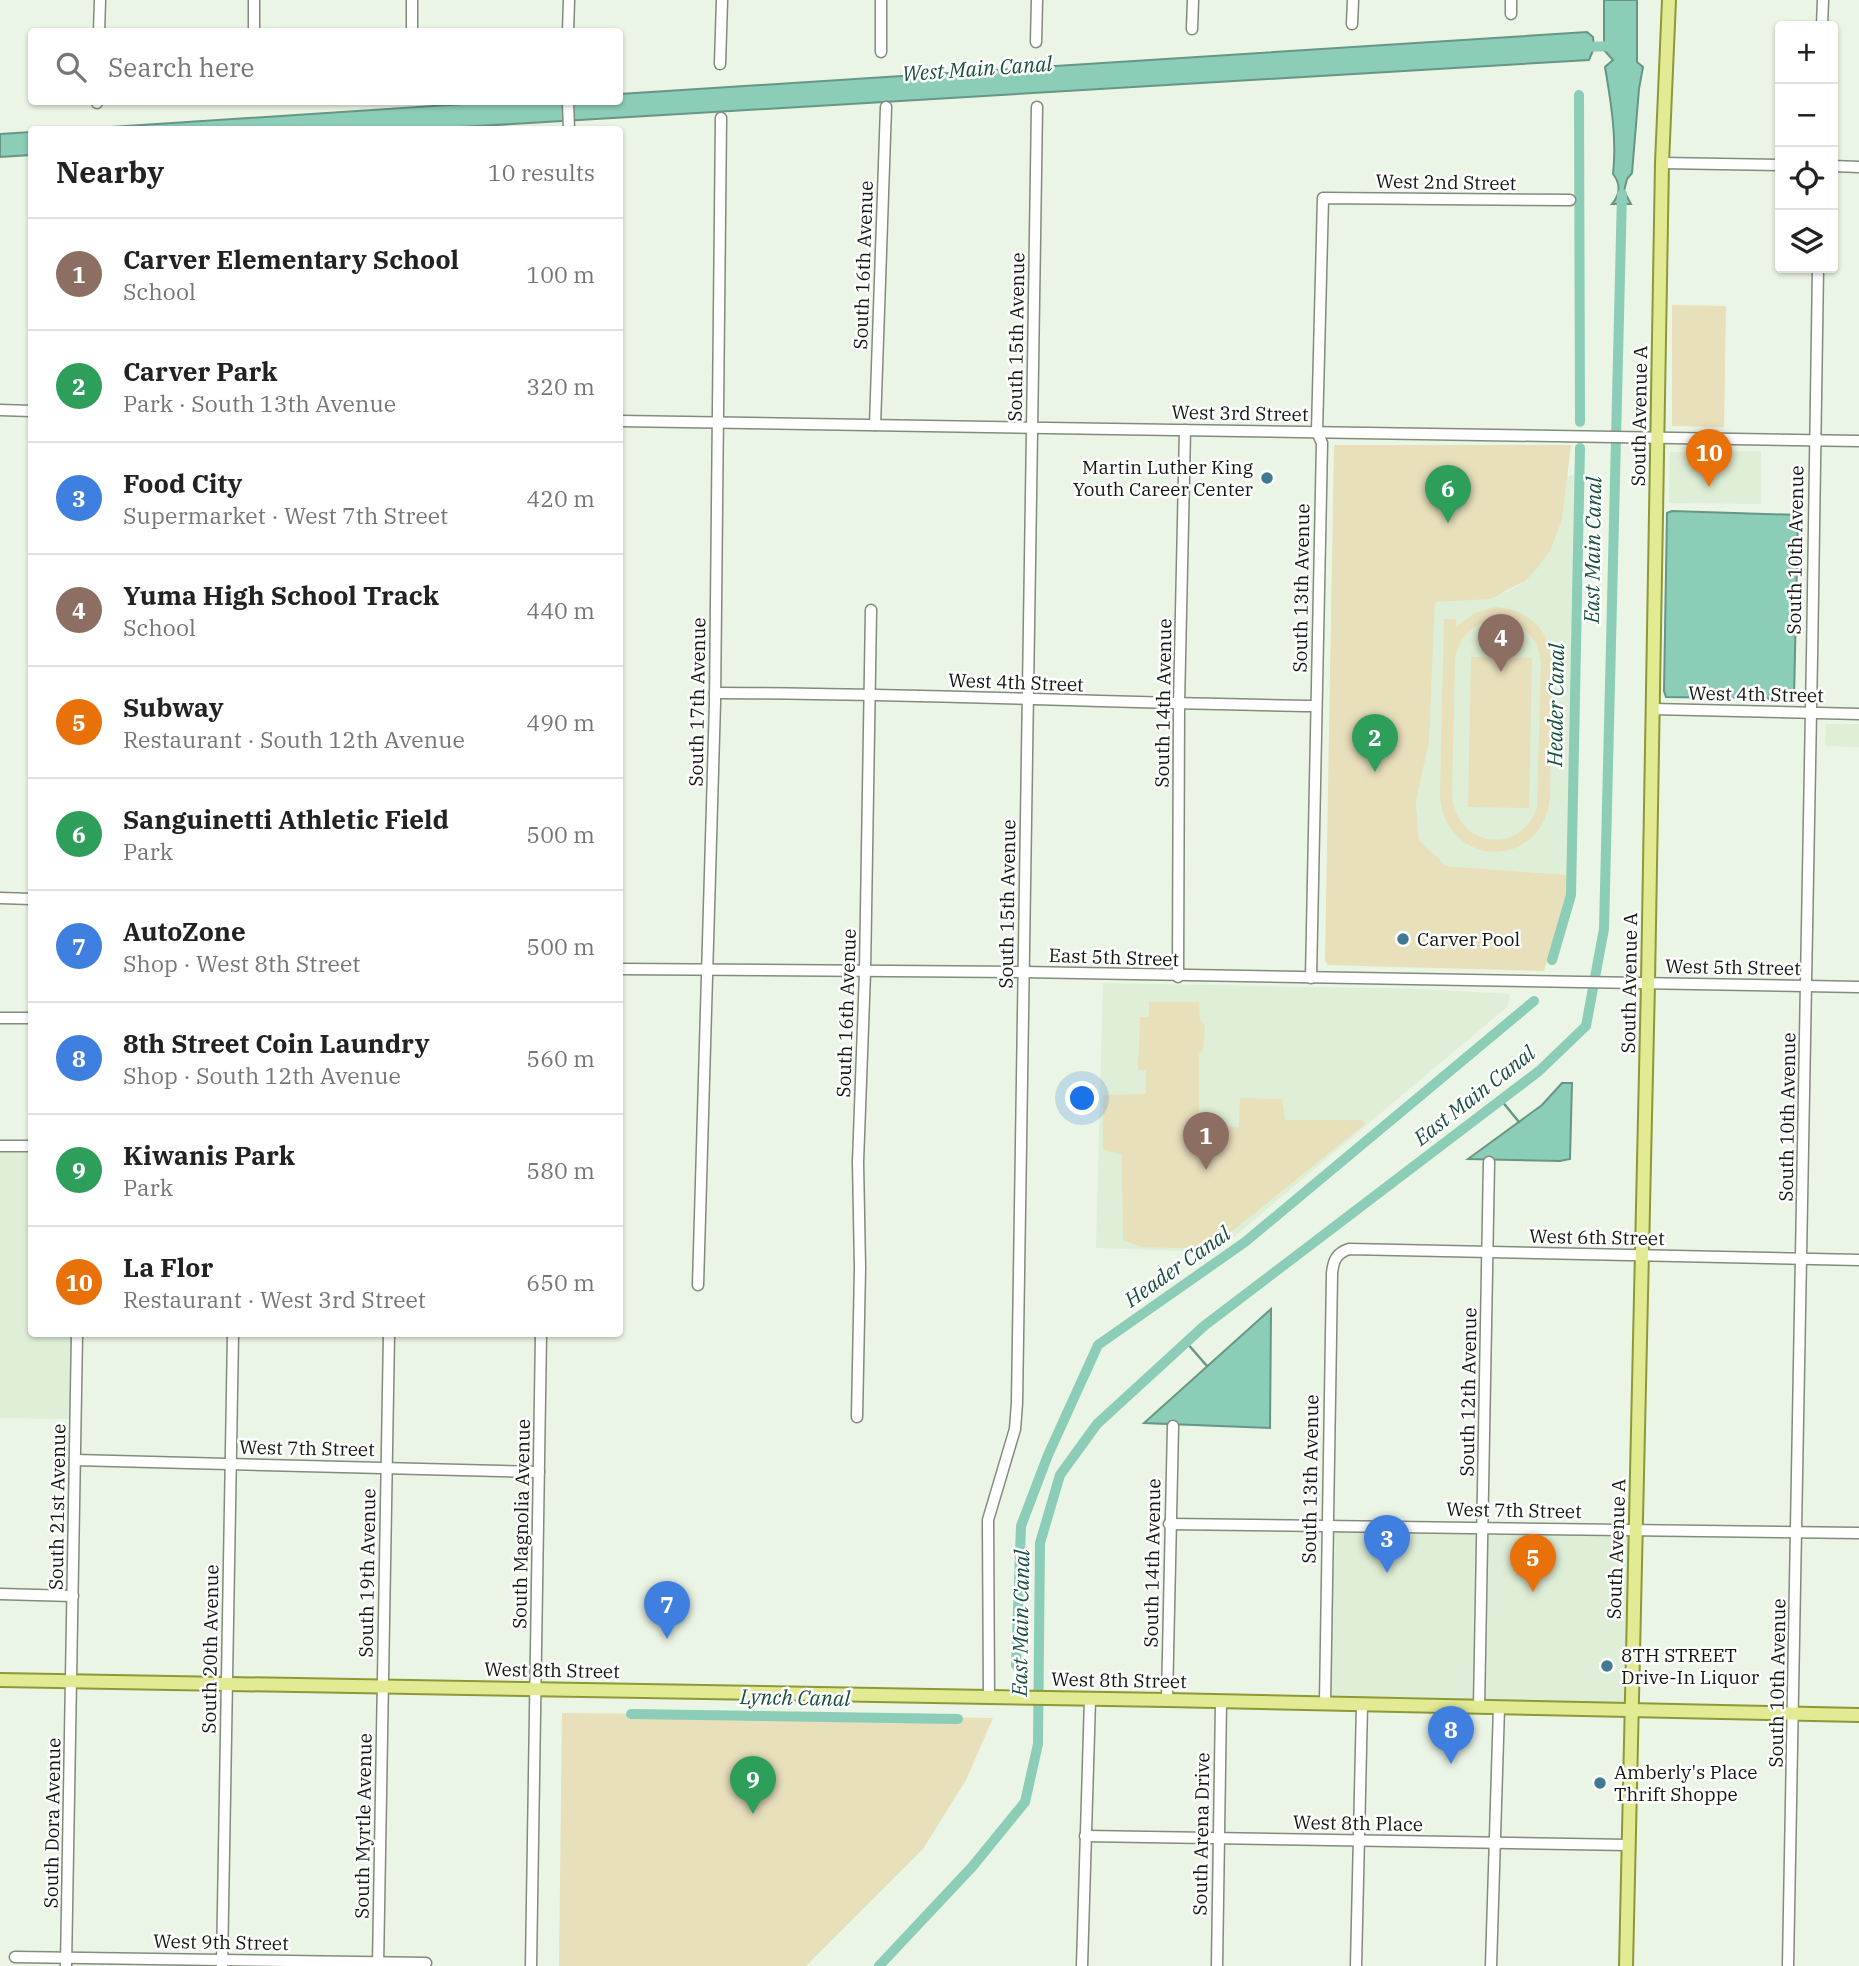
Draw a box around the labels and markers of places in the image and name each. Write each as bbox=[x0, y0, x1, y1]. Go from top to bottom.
pin: 10 bbox=[1686, 429, 1732, 487]
place label: Martin Luther King Youth Career Center bbox=[1073, 455, 1254, 501]
pin: 6 bbox=[1425, 465, 1471, 523]
marker: Martin Luther King Youth Career Center bbox=[1259, 470, 1275, 486]
pin: 4 bbox=[1478, 614, 1524, 672]
pin: 2 bbox=[1352, 714, 1398, 772]
place label: Carver Pool bbox=[1417, 927, 1521, 951]
marker: Carver Pool bbox=[1395, 931, 1411, 947]
pin: 1 bbox=[1183, 1112, 1229, 1170]
pin: 3 bbox=[1364, 1515, 1410, 1573]
pin: 5 bbox=[1510, 1534, 1556, 1592]
pin: 7 bbox=[644, 1581, 690, 1639]
place label: 8TH STREET Drive-In Liquor bbox=[1621, 1643, 1760, 1689]
marker: 8TH STREET Drive-In Liquor bbox=[1599, 1658, 1615, 1674]
pin: 8 bbox=[1428, 1706, 1474, 1764]
pin: 9 bbox=[730, 1756, 776, 1814]
place label: Amberly's Place Thrift Shoppe bbox=[1614, 1760, 1758, 1806]
marker: Amberly's Place Thrift Shoppe bbox=[1592, 1775, 1608, 1791]

